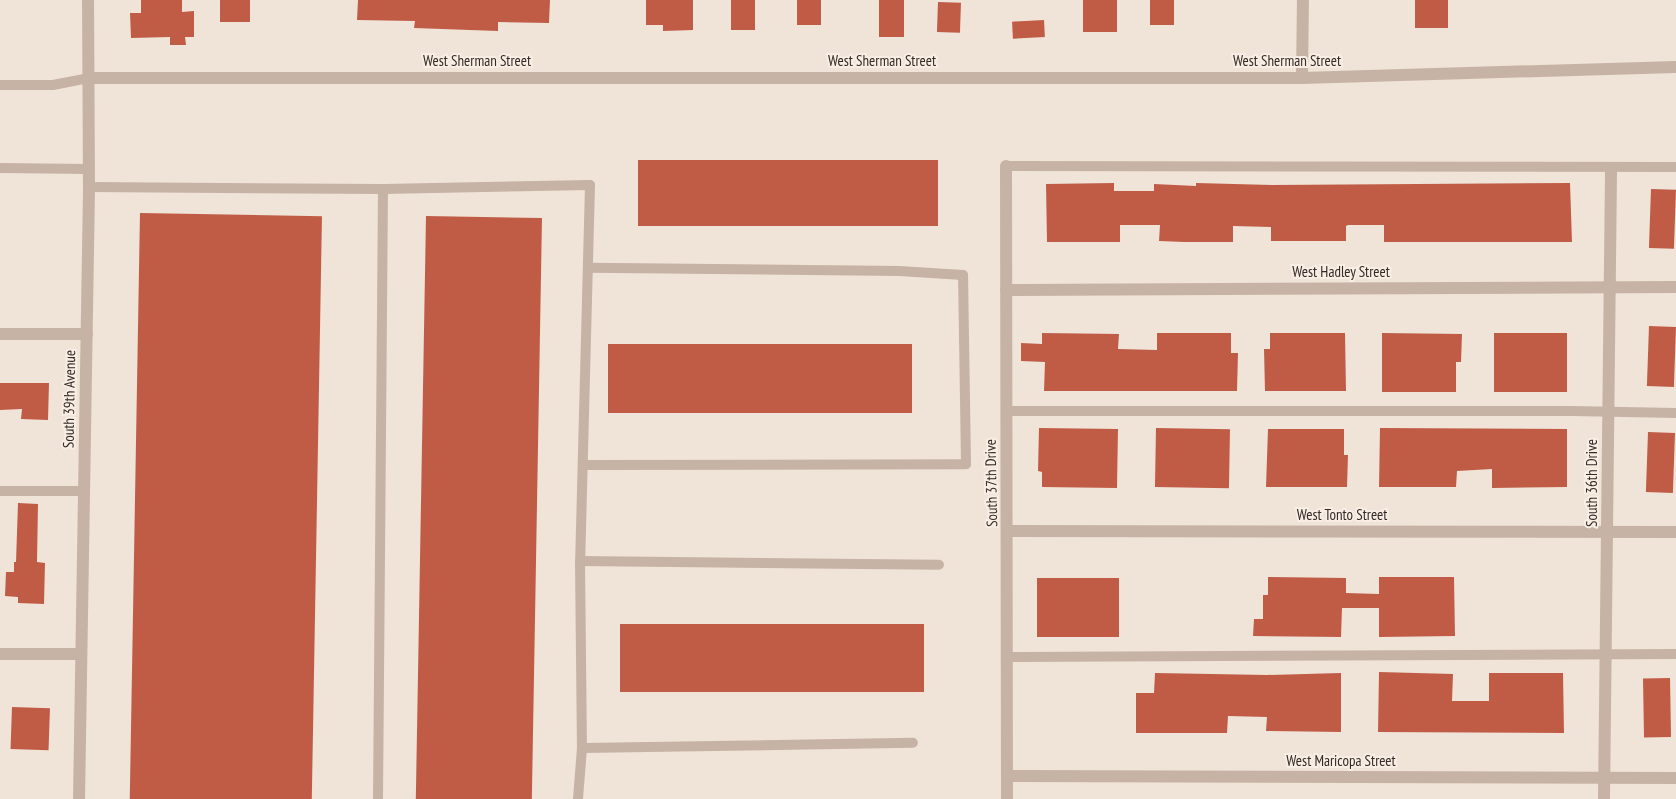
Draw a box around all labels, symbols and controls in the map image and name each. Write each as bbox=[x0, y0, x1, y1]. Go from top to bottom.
street label: West Sherman Street bbox=[423, 52, 531, 70]
street label: West Sherman Street bbox=[828, 52, 936, 70]
street label: West Sherman Street bbox=[1233, 52, 1341, 70]
street label: West Hadley Street bbox=[1292, 263, 1390, 281]
street label: South 39th Avenue bbox=[59, 350, 79, 448]
street label: South 37th Drive bbox=[981, 439, 1001, 527]
street label: South 36th Drive bbox=[1583, 439, 1601, 527]
street label: West Tonto Street bbox=[1296, 506, 1388, 524]
street label: West Maricopa Street bbox=[1286, 752, 1396, 770]

